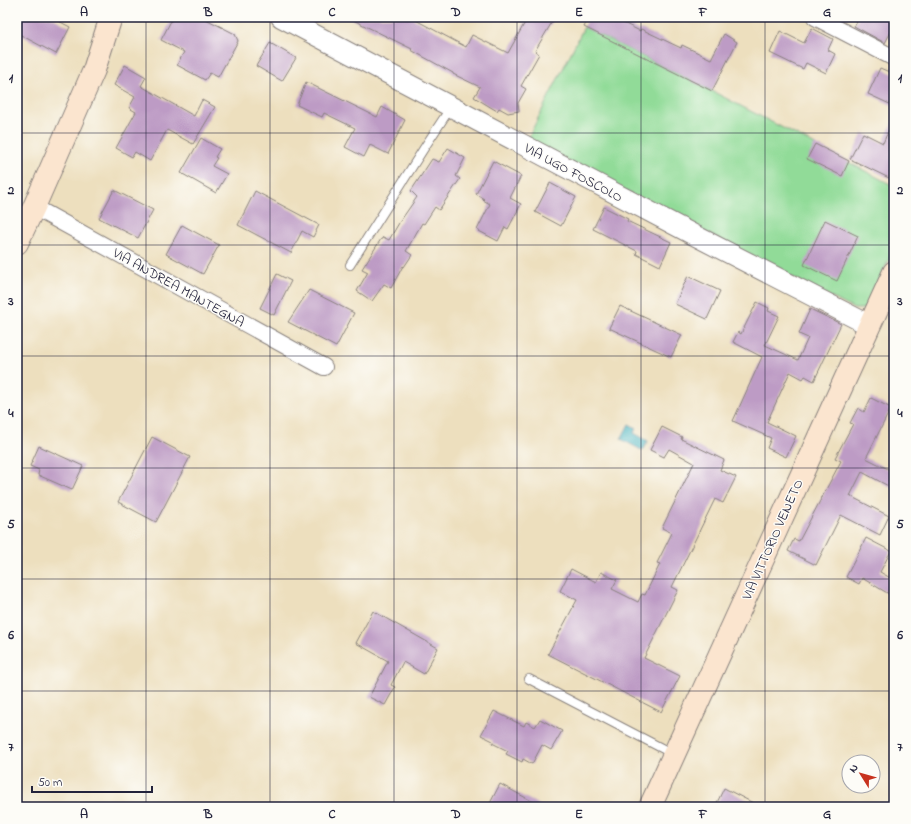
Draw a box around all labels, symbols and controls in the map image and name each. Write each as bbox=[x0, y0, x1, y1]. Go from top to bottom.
text: A bbox=[80, 3, 88, 22]
text: B bbox=[203, 3, 213, 22]
text: C bbox=[328, 3, 336, 22]
text: D bbox=[450, 3, 461, 22]
text: E bbox=[575, 3, 583, 22]
text: F bbox=[698, 3, 708, 22]
text: G bbox=[823, 3, 831, 22]
text: 1 bbox=[9, 69, 14, 88]
text: 1 bbox=[898, 69, 903, 88]
street label: VIA UGO FOSCOLO bbox=[519, 138, 626, 208]
text: 2 bbox=[7, 181, 15, 200]
text: 2 bbox=[896, 181, 904, 200]
street label: VIA ANDREA MANTEGNA bbox=[108, 243, 248, 333]
text: 3 bbox=[7, 292, 14, 311]
text: 3 bbox=[896, 292, 903, 311]
text: 4 bbox=[7, 404, 14, 423]
text: 4 bbox=[896, 404, 903, 423]
street label: VIA VITTORIO VENETO bbox=[737, 476, 809, 604]
text: 5 bbox=[7, 515, 15, 534]
text: 5 bbox=[896, 515, 904, 534]
text: 6 bbox=[7, 626, 14, 645]
text: 6 bbox=[896, 626, 903, 645]
text: 7 bbox=[8, 738, 14, 757]
text: 7 bbox=[897, 738, 903, 757]
north arrow bbox=[841, 754, 881, 794]
text: N bbox=[845, 761, 862, 776]
scale bar bbox=[32, 768, 152, 794]
text: 50 m bbox=[38, 774, 62, 792]
text: A bbox=[80, 805, 88, 824]
text: B bbox=[203, 805, 213, 824]
text: C bbox=[328, 805, 336, 824]
text: D bbox=[450, 805, 461, 824]
text: E bbox=[575, 805, 583, 824]
text: F bbox=[698, 805, 708, 824]
text: G bbox=[823, 805, 831, 824]

